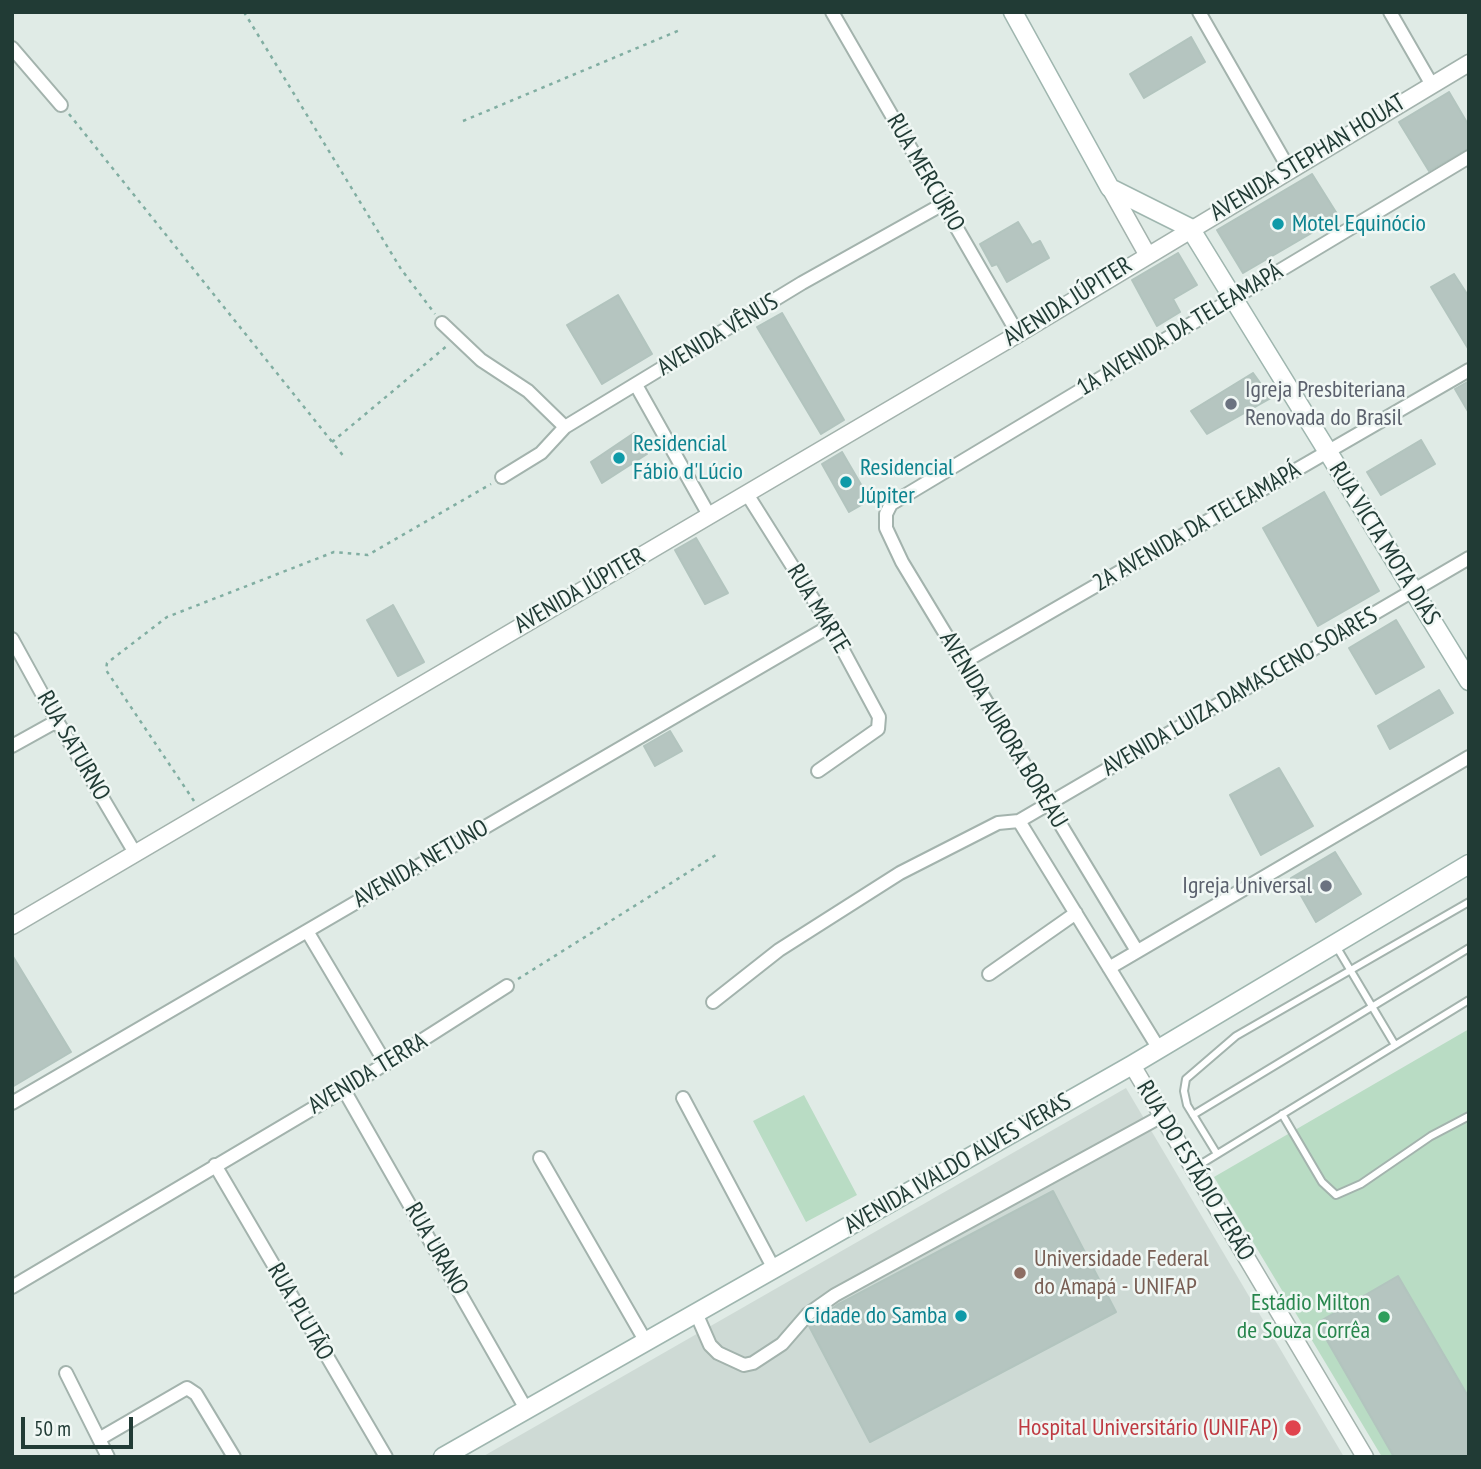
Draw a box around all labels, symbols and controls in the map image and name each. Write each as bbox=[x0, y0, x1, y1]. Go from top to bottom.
street label: AVENIDA STEPHAN HOUAT bbox=[1205, 88, 1411, 228]
street label: RUA MERCÚRIO bbox=[880, 109, 970, 237]
place label: Motel Equinócio bbox=[1292, 210, 1426, 238]
marker: Motel Equinócio bbox=[1270, 216, 1286, 232]
street label: AVENIDA JÚPITER bbox=[998, 251, 1138, 353]
street label: 1A AVENIDA DA TELEAMAPÁ bbox=[1072, 257, 1288, 403]
street label: AVENIDA VÊNUS bbox=[652, 288, 784, 382]
place label: Igreja Presbiteriana Renovada do Brasil bbox=[1245, 376, 1406, 432]
marker: Igreja Presbiteriana Renovada do Brasil bbox=[1223, 396, 1239, 412]
place label: Residencial Fábio d'Lúcio bbox=[633, 430, 743, 486]
marker: Residencial Fábio d'Lúcio bbox=[611, 450, 627, 466]
place label: Residencial Júpiter bbox=[860, 454, 954, 510]
street label: 2A AVENIDA DA TELEAMAPÁ bbox=[1088, 456, 1306, 598]
street label: RUA VICTA MOTA DIAS bbox=[1322, 457, 1446, 631]
marker: Residencial Júpiter bbox=[838, 474, 854, 490]
street label: AVENIDA JÚPITER bbox=[510, 542, 650, 640]
street label: RUA MARTE bbox=[780, 559, 856, 659]
street label: AVENIDA LUIZA DAMASCENO SOARES bbox=[1097, 601, 1383, 783]
street label: AVENIDA AURORA BOREAU bbox=[933, 626, 1073, 834]
street label: RUA SATURNO bbox=[30, 686, 116, 806]
street label: AVENIDA NETUNO bbox=[348, 814, 494, 914]
place label: Igreja Universal bbox=[1182, 872, 1312, 900]
marker: Igreja Universal bbox=[1318, 878, 1334, 894]
street label: AVENIDA TERRA bbox=[303, 1027, 433, 1121]
street label: RUA DO ESTÁDIO ZERÃO bbox=[1130, 1076, 1260, 1266]
street label: AVENIDA IVALDO ALVES VERAS bbox=[840, 1087, 1076, 1241]
street label: RUA URANO bbox=[398, 1198, 474, 1300]
place label: Universidade Federal do Amapá - UNIFAP bbox=[1034, 1245, 1209, 1301]
street label: RUA PLUTÃO bbox=[261, 1258, 339, 1366]
marker: Universidade Federal do Amapá - UNIFAP bbox=[1012, 1265, 1028, 1281]
place label: Estádio Milton de Souza Corrêa bbox=[1237, 1289, 1370, 1345]
place label: Cidade do Samba bbox=[804, 1302, 947, 1330]
marker: Cidade do Samba bbox=[953, 1308, 969, 1324]
marker: Estádio Milton de Souza Corrêa bbox=[1376, 1309, 1392, 1325]
scale bar bbox=[24, 1402, 136, 1446]
place label: Hospital Universitário (UNIFAP) bbox=[1018, 1414, 1277, 1442]
text: 50 m bbox=[34, 1415, 71, 1442]
marker: Hospital Universitário (UNIFAP) bbox=[1283, 1418, 1303, 1438]

